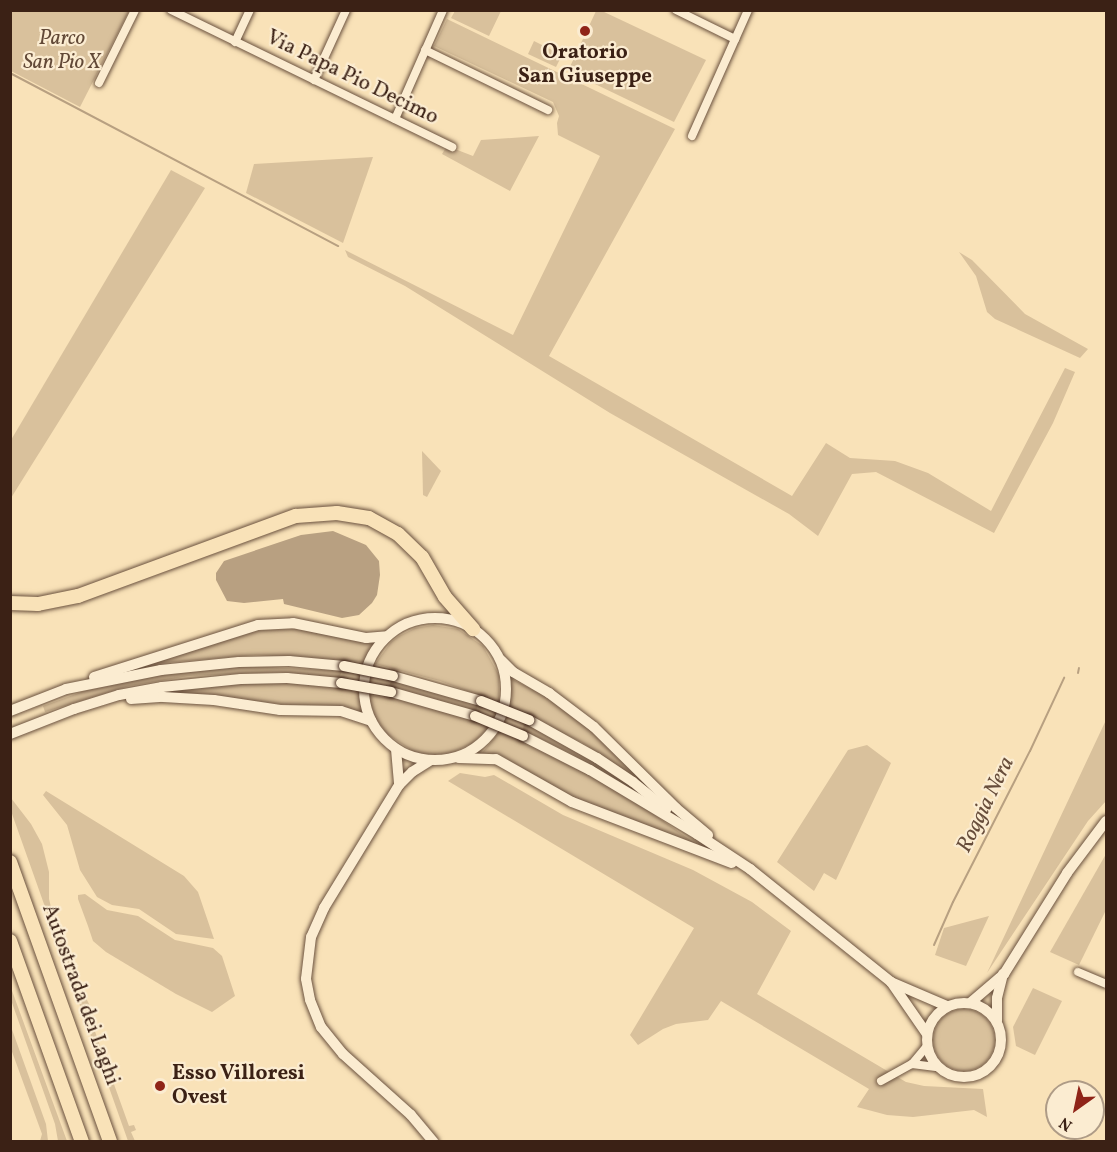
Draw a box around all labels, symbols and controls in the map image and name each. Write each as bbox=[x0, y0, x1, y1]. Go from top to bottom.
marker: Oratorio San Giuseppe bbox=[578, 24, 592, 38]
street label: Via Papa Pio Decimo bbox=[262, 25, 442, 131]
park label: Parco San Pio X bbox=[23, 26, 101, 76]
place label: Oratorio San Giuseppe bbox=[518, 40, 652, 90]
water label: Roggia Nera bbox=[951, 753, 1021, 857]
street label: Autostrada dei Laghi bbox=[36, 901, 124, 1089]
place label: Esso Villoresi Ovest bbox=[172, 1061, 306, 1111]
marker: Esso Villoresi Ovest bbox=[153, 1079, 167, 1093]
north arrow bbox=[1045, 1080, 1105, 1140]
text: N bbox=[1055, 1111, 1077, 1136]

